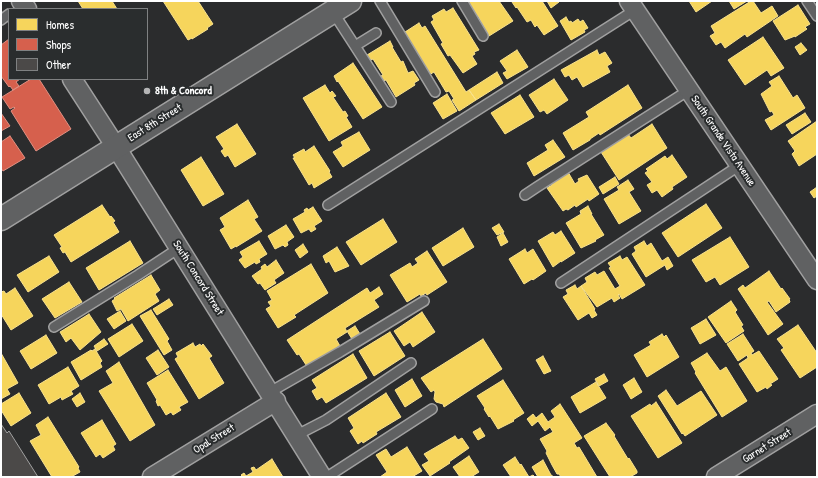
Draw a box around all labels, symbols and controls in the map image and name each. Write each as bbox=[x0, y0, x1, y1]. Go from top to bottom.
legend bbox=[8, 8, 148, 80]
text: Homes bbox=[46, 16, 74, 33]
text: Shops bbox=[46, 36, 71, 53]
text: Other bbox=[46, 56, 71, 73]
place label: 8th & Concord bbox=[155, 84, 212, 98]
marker: 8th & Concord bbox=[142, 86, 152, 96]
street label: South Grande Vista Avenue bbox=[688, 93, 758, 189]
street label: East 8th Street bbox=[126, 101, 184, 145]
street label: South Concord Street bbox=[170, 238, 226, 318]
street label: Opal Street bbox=[191, 421, 237, 457]
street label: Garnet Street bbox=[740, 426, 794, 466]

